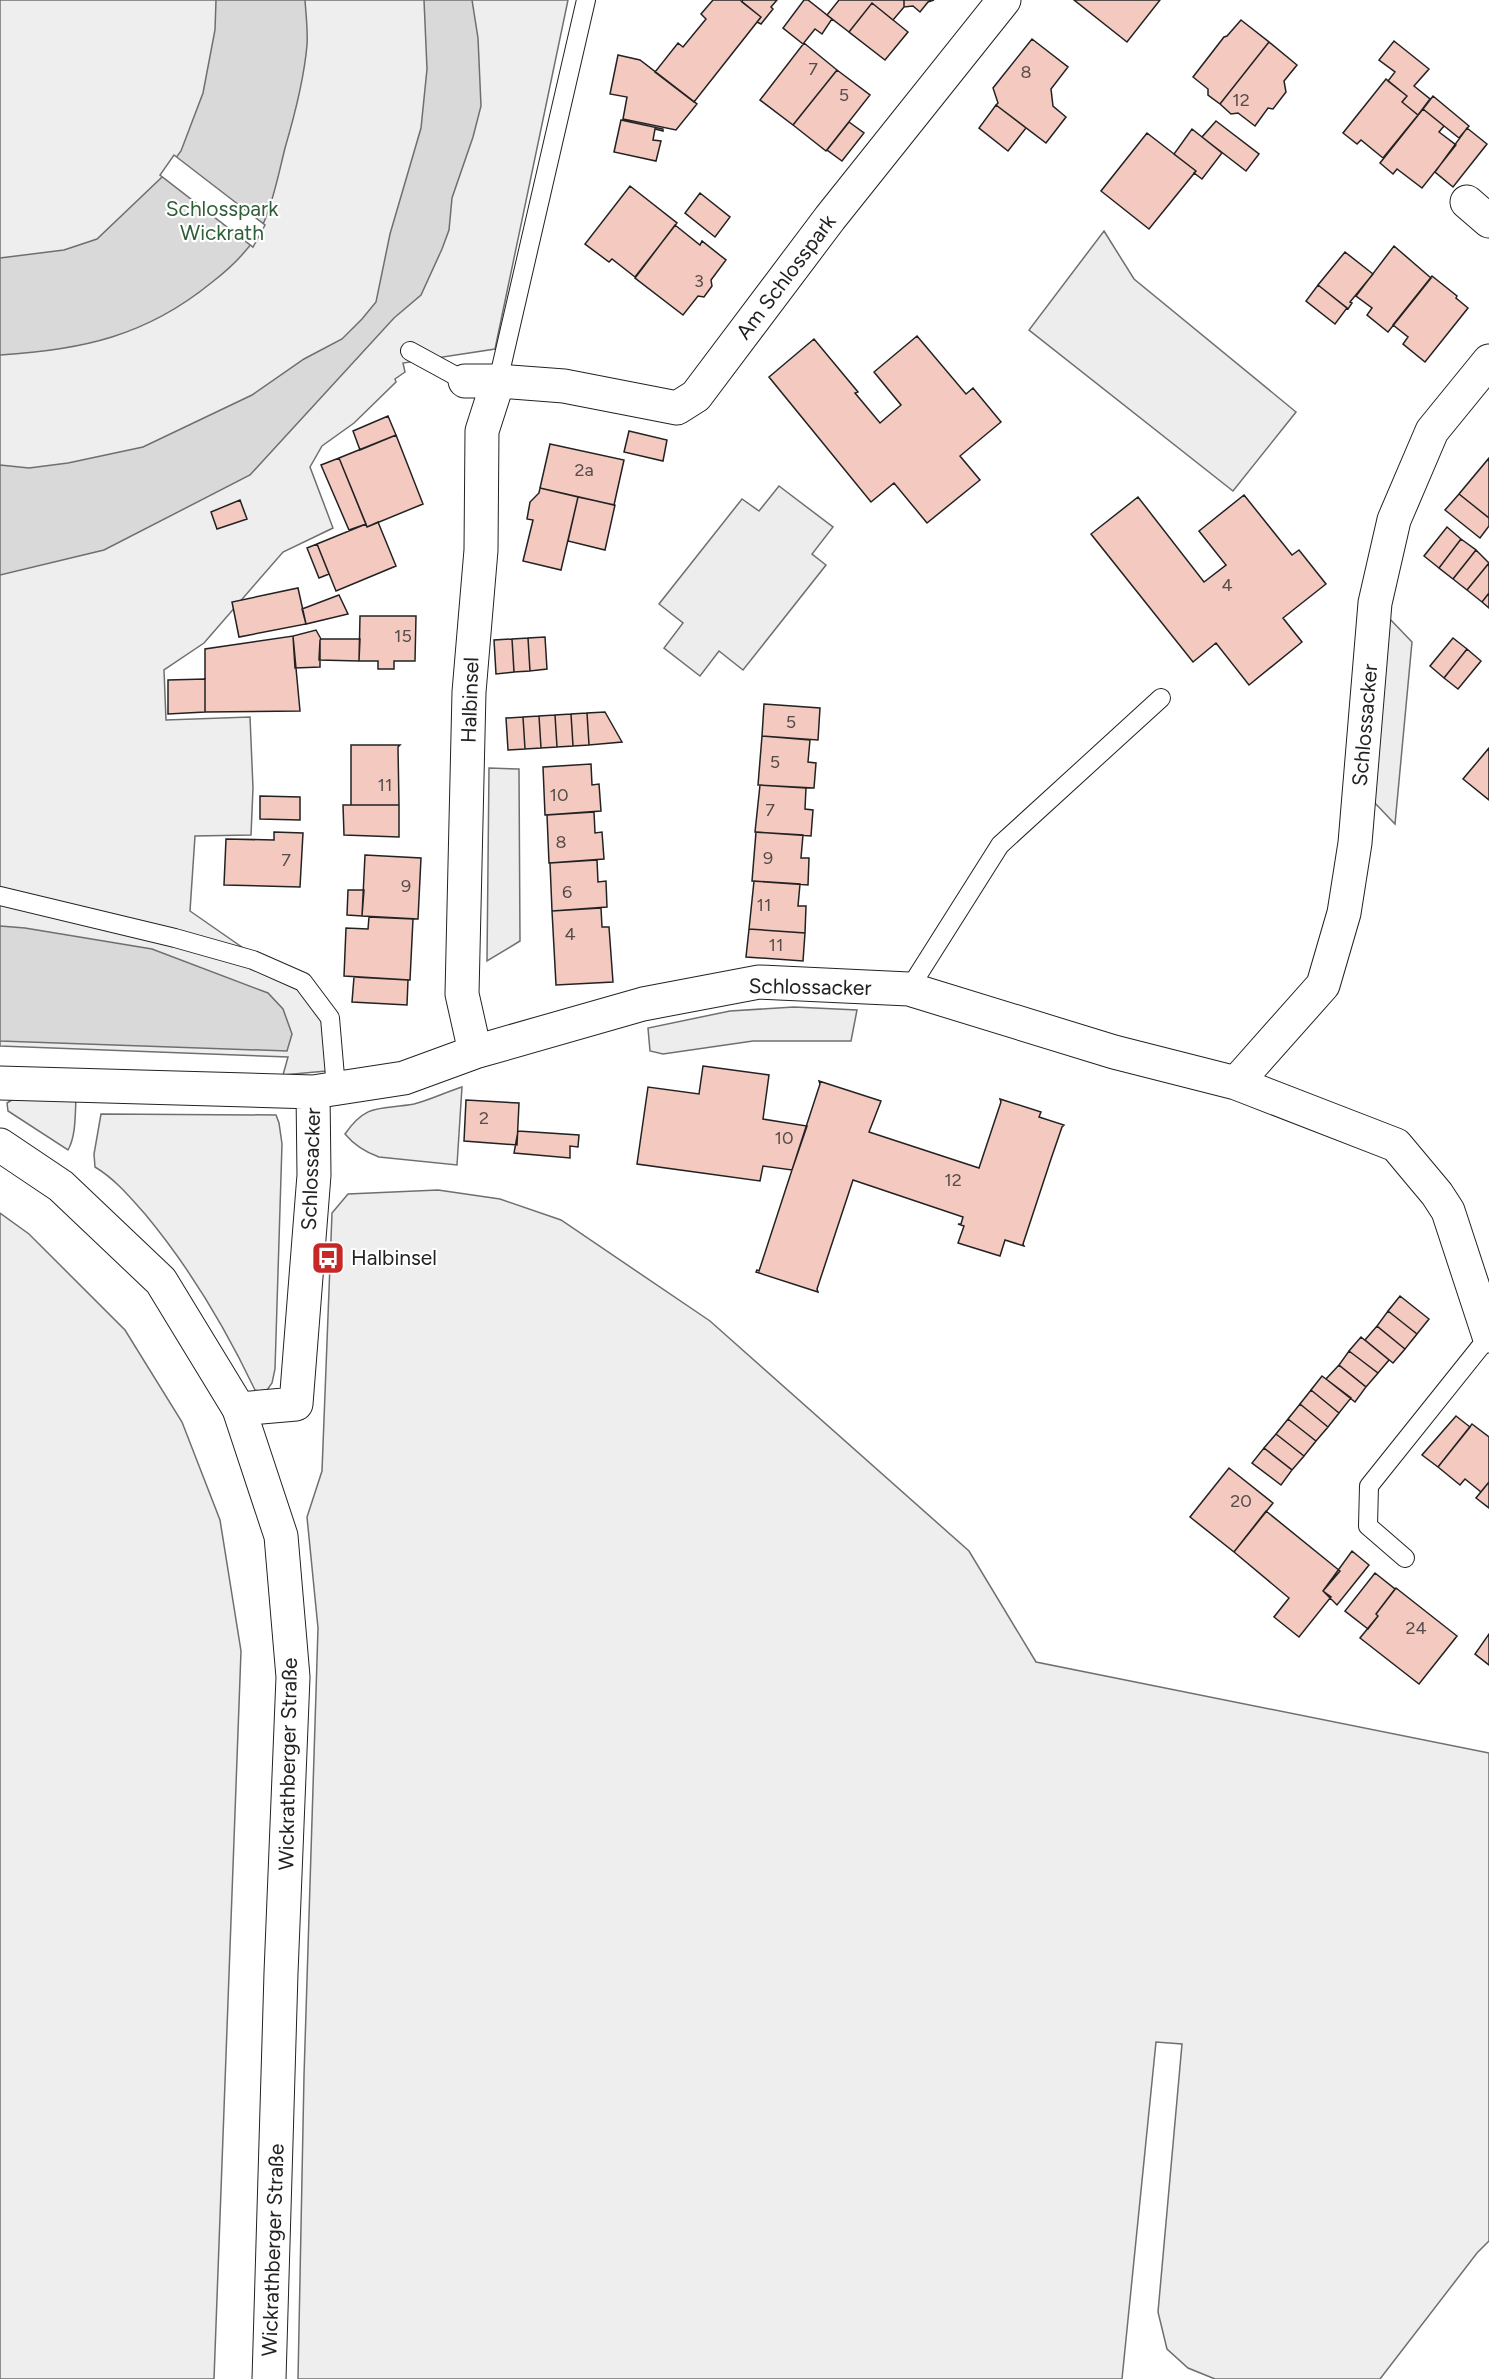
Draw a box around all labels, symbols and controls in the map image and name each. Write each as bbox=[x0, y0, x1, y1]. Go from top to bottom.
house number: 7 bbox=[808, 58, 818, 80]
house number: 8 bbox=[1020, 61, 1032, 83]
house number: 5 bbox=[839, 84, 849, 106]
house number: 12 bbox=[1232, 89, 1250, 111]
park label: Schlosspark Wickrath bbox=[166, 196, 279, 245]
street label: Am Schlosspark bbox=[730, 209, 841, 344]
house number: 3 bbox=[694, 270, 704, 292]
house number: 2a bbox=[574, 459, 594, 481]
house number: 4 bbox=[1221, 574, 1233, 596]
house number: 15 bbox=[394, 625, 412, 647]
street label: Halbinsel bbox=[456, 657, 483, 743]
street label: Schlossacker bbox=[1347, 663, 1382, 787]
house number: 5 bbox=[786, 711, 796, 733]
house number: 5 bbox=[770, 751, 780, 773]
house number: 11 bbox=[378, 774, 392, 796]
house number: 10 bbox=[550, 784, 568, 806]
house number: 7 bbox=[765, 799, 775, 821]
house number: 8 bbox=[555, 831, 567, 853]
house number: 9 bbox=[763, 847, 773, 869]
house number: 7 bbox=[281, 849, 291, 871]
house number: 9 bbox=[401, 875, 411, 897]
house number: 6 bbox=[562, 881, 572, 903]
house number: 11 bbox=[757, 894, 771, 916]
house number: 4 bbox=[564, 923, 576, 945]
house number: 11 bbox=[769, 934, 783, 956]
street label: Schlossacker bbox=[748, 973, 872, 1000]
street label: Schlossacker bbox=[296, 1107, 325, 1231]
house number: 2 bbox=[479, 1107, 489, 1129]
house number: 10 bbox=[775, 1127, 793, 1149]
house number: 12 bbox=[944, 1169, 962, 1191]
bus stop icon: Halbinsel bbox=[310, 1240, 346, 1276]
place label: Halbinsel bbox=[351, 1245, 437, 1270]
house number: 20 bbox=[1230, 1490, 1252, 1512]
house number: 24 bbox=[1405, 1617, 1427, 1639]
street label: Wickrathberger Straße bbox=[273, 1657, 302, 1871]
street label: Wickrathberger Straße bbox=[256, 2143, 289, 2357]

